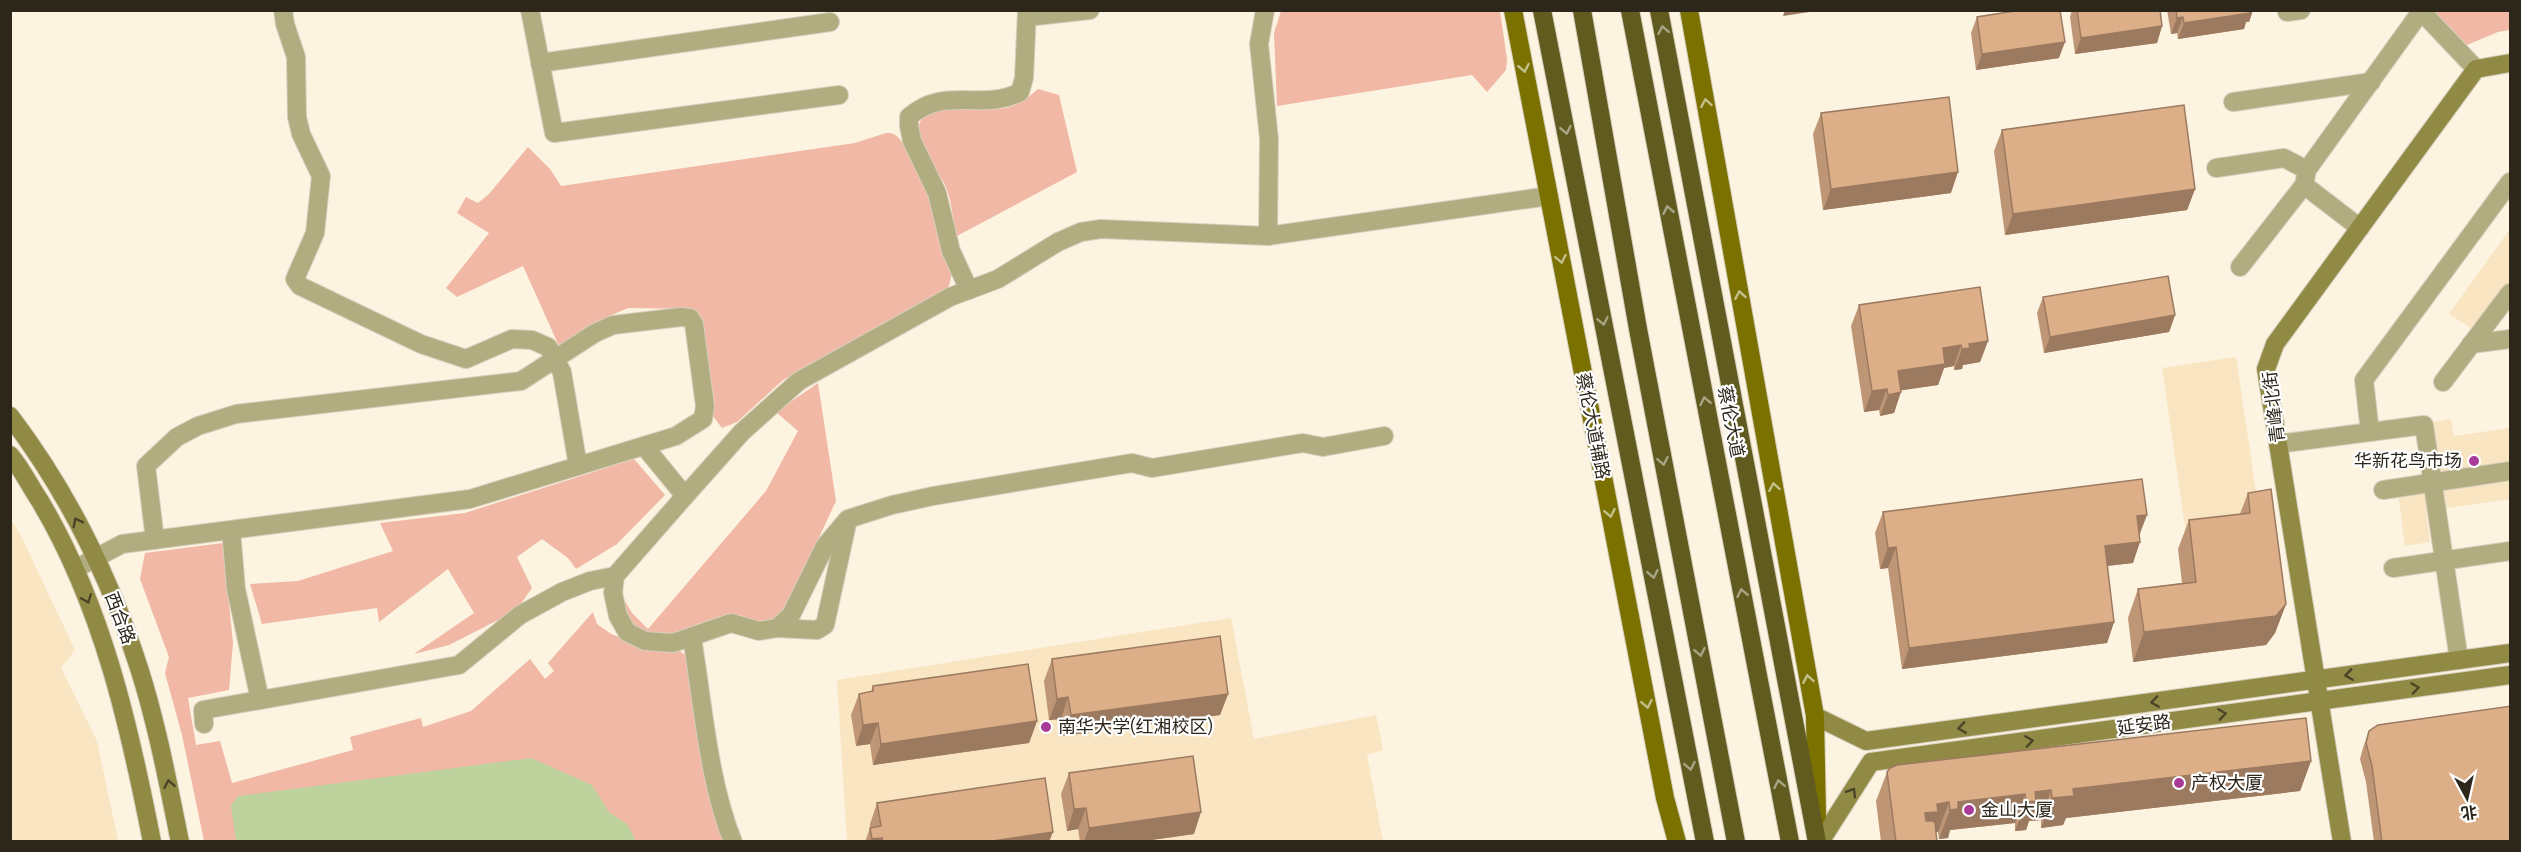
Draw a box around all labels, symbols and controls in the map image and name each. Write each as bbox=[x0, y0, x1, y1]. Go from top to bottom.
one-way arrow bbox=[1657, 25, 1670, 35]
one-way arrow bbox=[1517, 63, 1530, 73]
one-way arrow bbox=[1700, 98, 1713, 108]
one-way arrow bbox=[1559, 124, 1572, 134]
one-way arrow bbox=[1663, 205, 1675, 214]
one-way arrow bbox=[1554, 254, 1567, 264]
one-way arrow bbox=[1734, 290, 1747, 300]
one-way arrow bbox=[1596, 316, 1609, 326]
street label: 青峰北街 bbox=[2259, 370, 2289, 444]
street label: 蔡伦大道辅路 bbox=[1572, 371, 1614, 481]
street label: 蔡伦大道 bbox=[1713, 385, 1749, 459]
one-way arrow bbox=[1699, 396, 1712, 406]
place label: 华新花鸟市场 bbox=[2354, 450, 2462, 472]
marker: 华新花鸟市场 bbox=[2467, 454, 2481, 468]
one-way arrow bbox=[1656, 455, 1669, 465]
one-way arrow bbox=[1768, 482, 1781, 492]
one-way arrow bbox=[1603, 507, 1616, 517]
one-way arrow bbox=[72, 517, 84, 528]
one-way arrow bbox=[1646, 569, 1659, 579]
one-way arrow bbox=[1736, 588, 1749, 598]
street label: 西合路 bbox=[100, 589, 140, 647]
one-way arrow bbox=[80, 593, 92, 604]
one-way arrow bbox=[1693, 647, 1706, 657]
one-way arrow bbox=[2344, 669, 2353, 681]
one-way arrow bbox=[1803, 674, 1815, 683]
one-way arrow bbox=[2410, 682, 2420, 694]
one-way arrow bbox=[2151, 695, 2160, 707]
one-way arrow bbox=[1640, 699, 1653, 709]
one-way arrow bbox=[2217, 709, 2226, 721]
street label: 延安路 bbox=[2116, 710, 2172, 740]
place label: 南华大学(红湘校区) bbox=[1058, 716, 1213, 738]
marker: 南华大学(红湘校区) bbox=[1039, 720, 1053, 734]
one-way arrow bbox=[1958, 721, 1967, 734]
one-way arrow bbox=[2024, 735, 2033, 747]
one-way arrow bbox=[1683, 760, 1696, 770]
north arrow bbox=[2437, 768, 2497, 828]
place label: 产权大厦 bbox=[2191, 772, 2263, 794]
marker: 产权大厦 bbox=[2172, 776, 2186, 790]
one-way arrow bbox=[163, 779, 176, 789]
one-way arrow bbox=[1773, 779, 1786, 789]
one-way arrow bbox=[1844, 788, 1856, 798]
place label: 金山大厦 bbox=[1981, 799, 2053, 821]
text: 北 bbox=[2460, 802, 2478, 823]
marker: 金山大厦 bbox=[1962, 803, 1976, 817]

